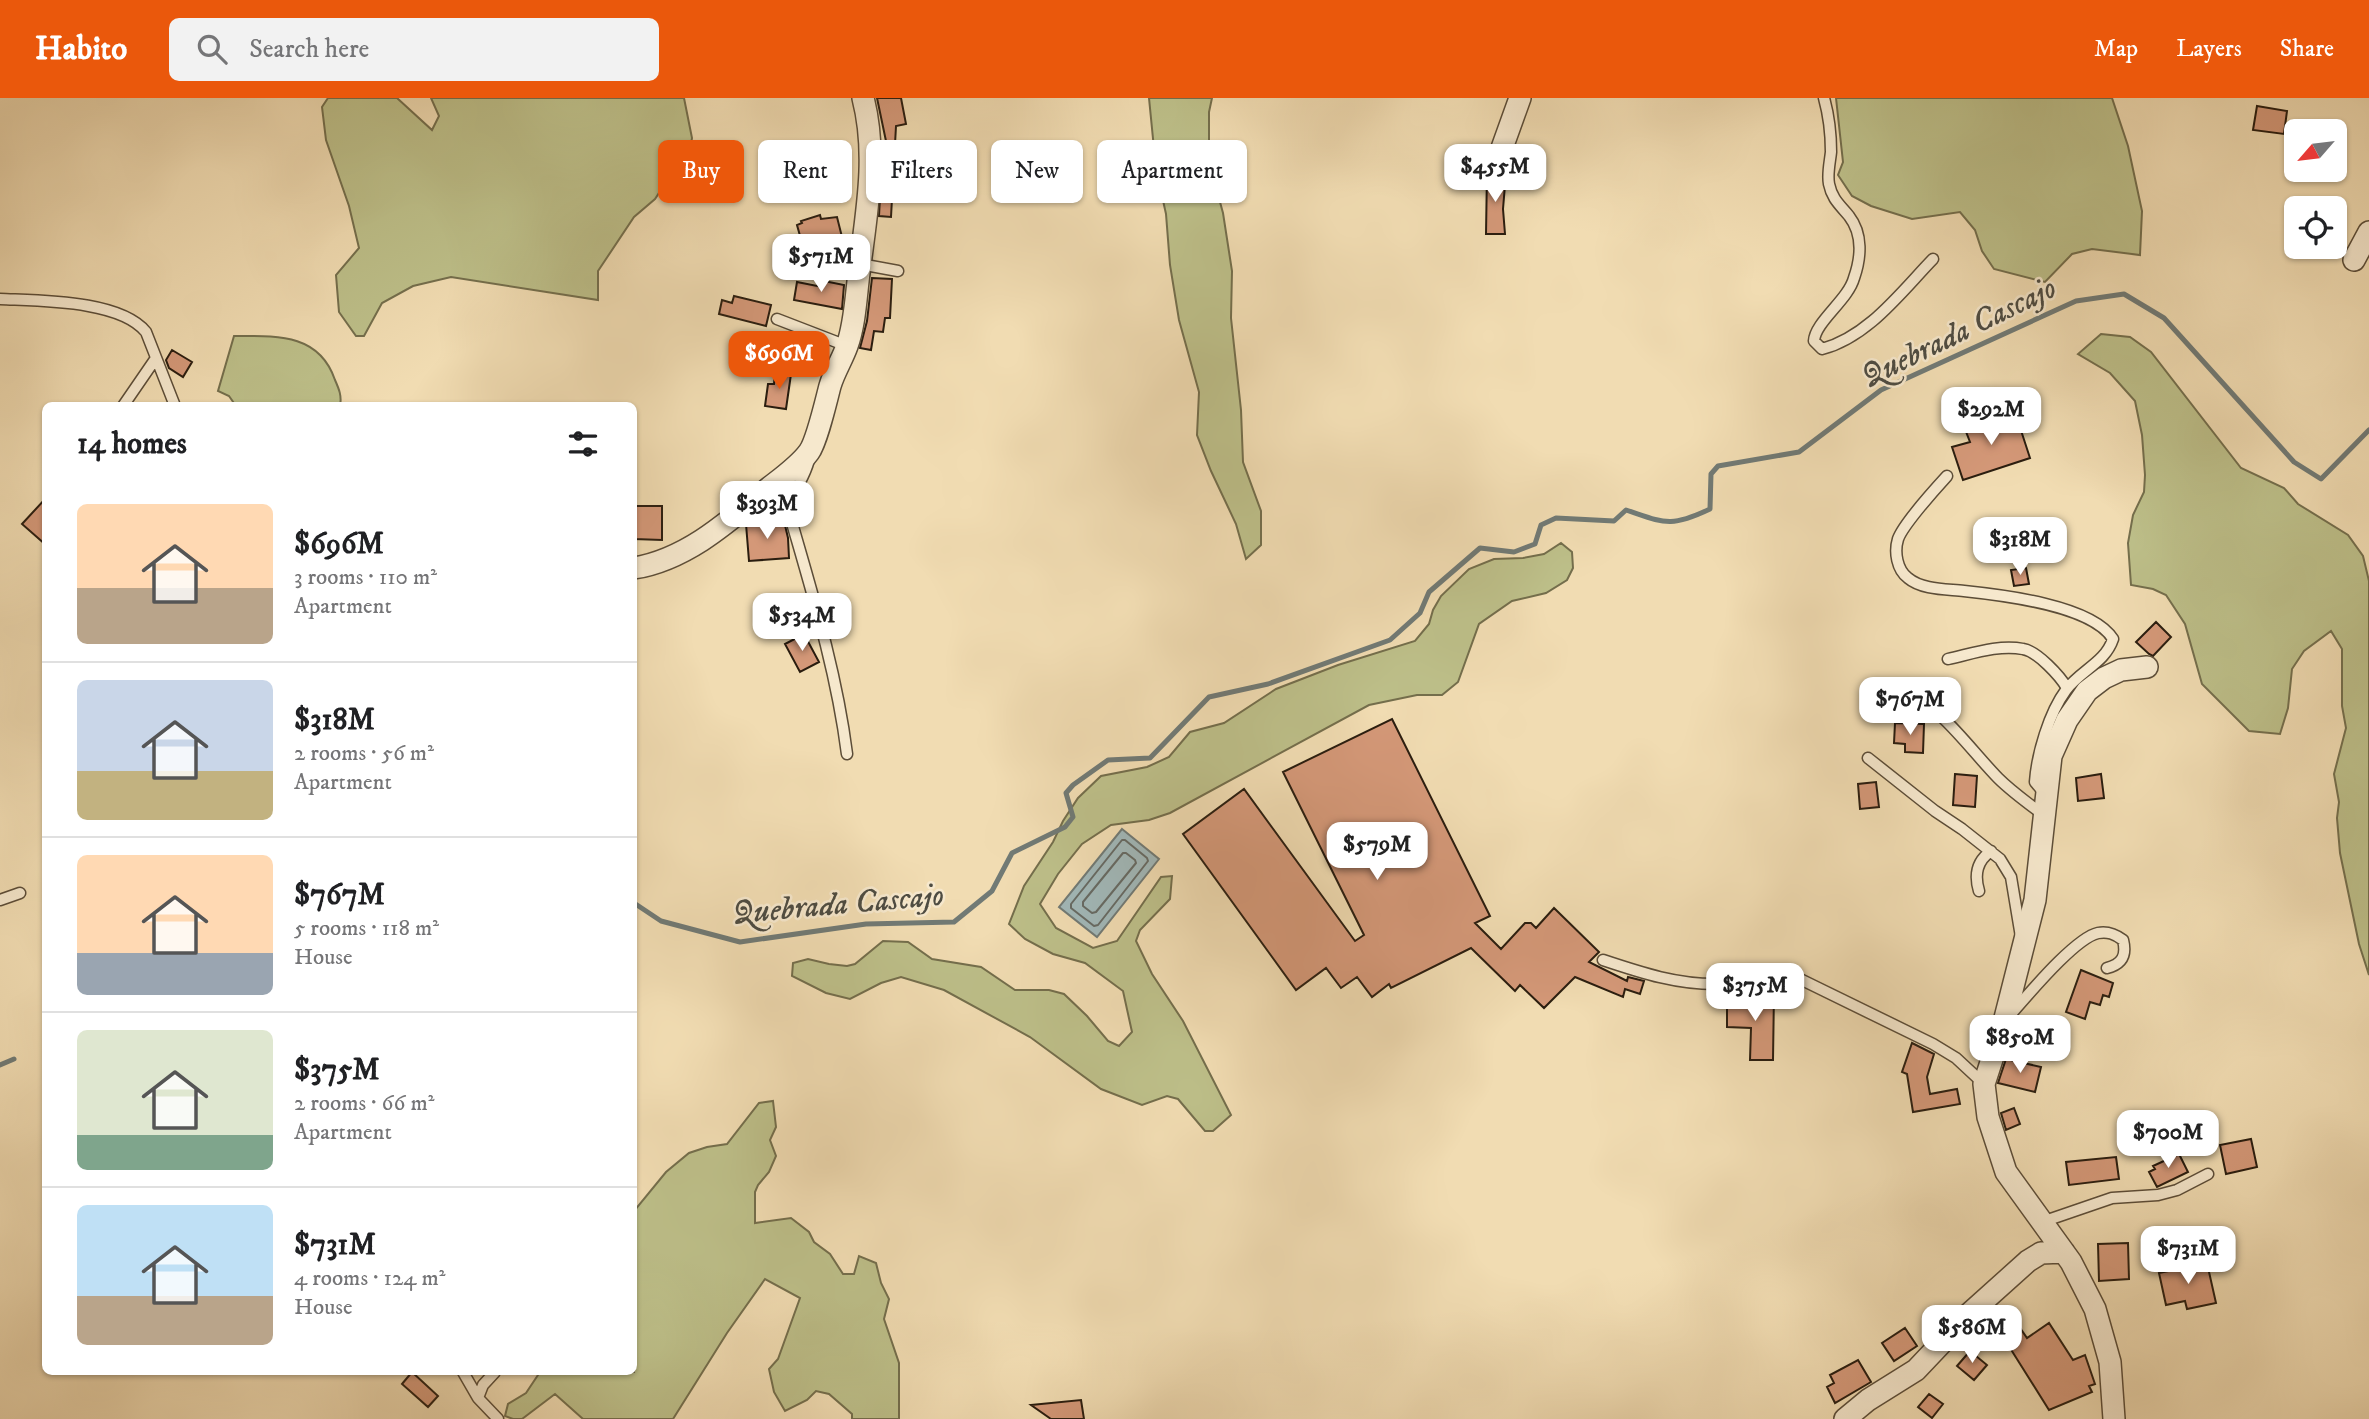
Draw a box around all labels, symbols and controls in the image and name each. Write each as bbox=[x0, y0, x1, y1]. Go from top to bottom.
search box bbox=[169, 18, 659, 81]
text: Habito bbox=[35, 29, 127, 70]
icon: search bbox=[193, 30, 231, 68]
text: Search here bbox=[249, 33, 369, 66]
text: Map bbox=[2094, 34, 2138, 64]
text: Layers bbox=[2176, 34, 2242, 64]
text: Share bbox=[2280, 34, 2334, 64]
north arrow bbox=[2284, 119, 2347, 182]
map controls bbox=[2284, 119, 2347, 259]
chip: Buy bbox=[658, 140, 744, 203]
chip: Rent bbox=[758, 140, 852, 203]
chip: Filters bbox=[866, 140, 977, 203]
chip: New bbox=[991, 140, 1083, 203]
chip: Apartment bbox=[1097, 140, 1247, 203]
pin: $455M bbox=[1446, 144, 1544, 204]
text: $455M bbox=[1460, 152, 1530, 181]
button: locate bbox=[2284, 196, 2347, 259]
pin: $571M bbox=[772, 234, 870, 294]
text: $571M bbox=[788, 242, 854, 271]
water label: Quebrada Cascajo bbox=[1855, 268, 2063, 398]
pin: $696M bbox=[730, 331, 828, 391]
text: $696M bbox=[745, 339, 814, 368]
pin: $292M bbox=[1942, 388, 2040, 447]
text: $292M bbox=[1957, 395, 2025, 424]
icon: filters bbox=[564, 425, 602, 463]
text: 14 homes bbox=[77, 426, 187, 463]
pin: $393M bbox=[718, 482, 816, 541]
text: $393M bbox=[736, 489, 798, 518]
pin: $318M bbox=[1971, 518, 2069, 577]
text: $318M bbox=[1989, 525, 2051, 554]
text: $696M bbox=[294, 526, 384, 563]
icon: home bbox=[133, 532, 217, 616]
text: 3 rooms · 110 m² bbox=[294, 563, 437, 592]
text: Apartment bbox=[294, 592, 392, 621]
pin: $534M bbox=[753, 594, 851, 653]
text: $534M bbox=[769, 601, 835, 630]
pin: $767M bbox=[1861, 678, 1959, 737]
text: $767M bbox=[1875, 685, 1945, 714]
text: $318M bbox=[294, 702, 375, 739]
icon: home bbox=[133, 708, 217, 792]
text: 2 rooms · 56 m² bbox=[294, 739, 434, 768]
text: Apartment bbox=[294, 768, 392, 797]
pin: $579M bbox=[1328, 822, 1426, 882]
text: $579M bbox=[1343, 830, 1411, 859]
water label: Quebrada Cascajo bbox=[730, 876, 946, 934]
text: $767M bbox=[294, 877, 385, 914]
icon: home bbox=[133, 883, 217, 967]
text: 5 rooms · 118 m² bbox=[294, 914, 439, 943]
text: House bbox=[294, 943, 352, 972]
pin: $375M bbox=[1706, 964, 1804, 1023]
text: $375M bbox=[1722, 971, 1788, 1000]
pin: $850M bbox=[1971, 1016, 2069, 1075]
text: $850M bbox=[1986, 1023, 2054, 1052]
text: $375M bbox=[294, 1052, 380, 1089]
icon: home bbox=[133, 1058, 217, 1142]
text: 2 rooms · 66 m² bbox=[294, 1089, 434, 1118]
pin: $700M bbox=[2119, 1110, 2217, 1170]
text: Apartment bbox=[294, 1118, 392, 1147]
text: $700M bbox=[2133, 1118, 2203, 1147]
pin: $731M bbox=[2139, 1226, 2237, 1286]
text: $731M bbox=[294, 1227, 376, 1264]
icon: home bbox=[133, 1233, 217, 1317]
text: $731M bbox=[2157, 1234, 2219, 1263]
text: 4 rooms · 124 m² bbox=[294, 1264, 445, 1293]
text: House bbox=[294, 1293, 352, 1322]
pin: $586M bbox=[1923, 1306, 2021, 1365]
text: $586M bbox=[1938, 1313, 2006, 1342]

